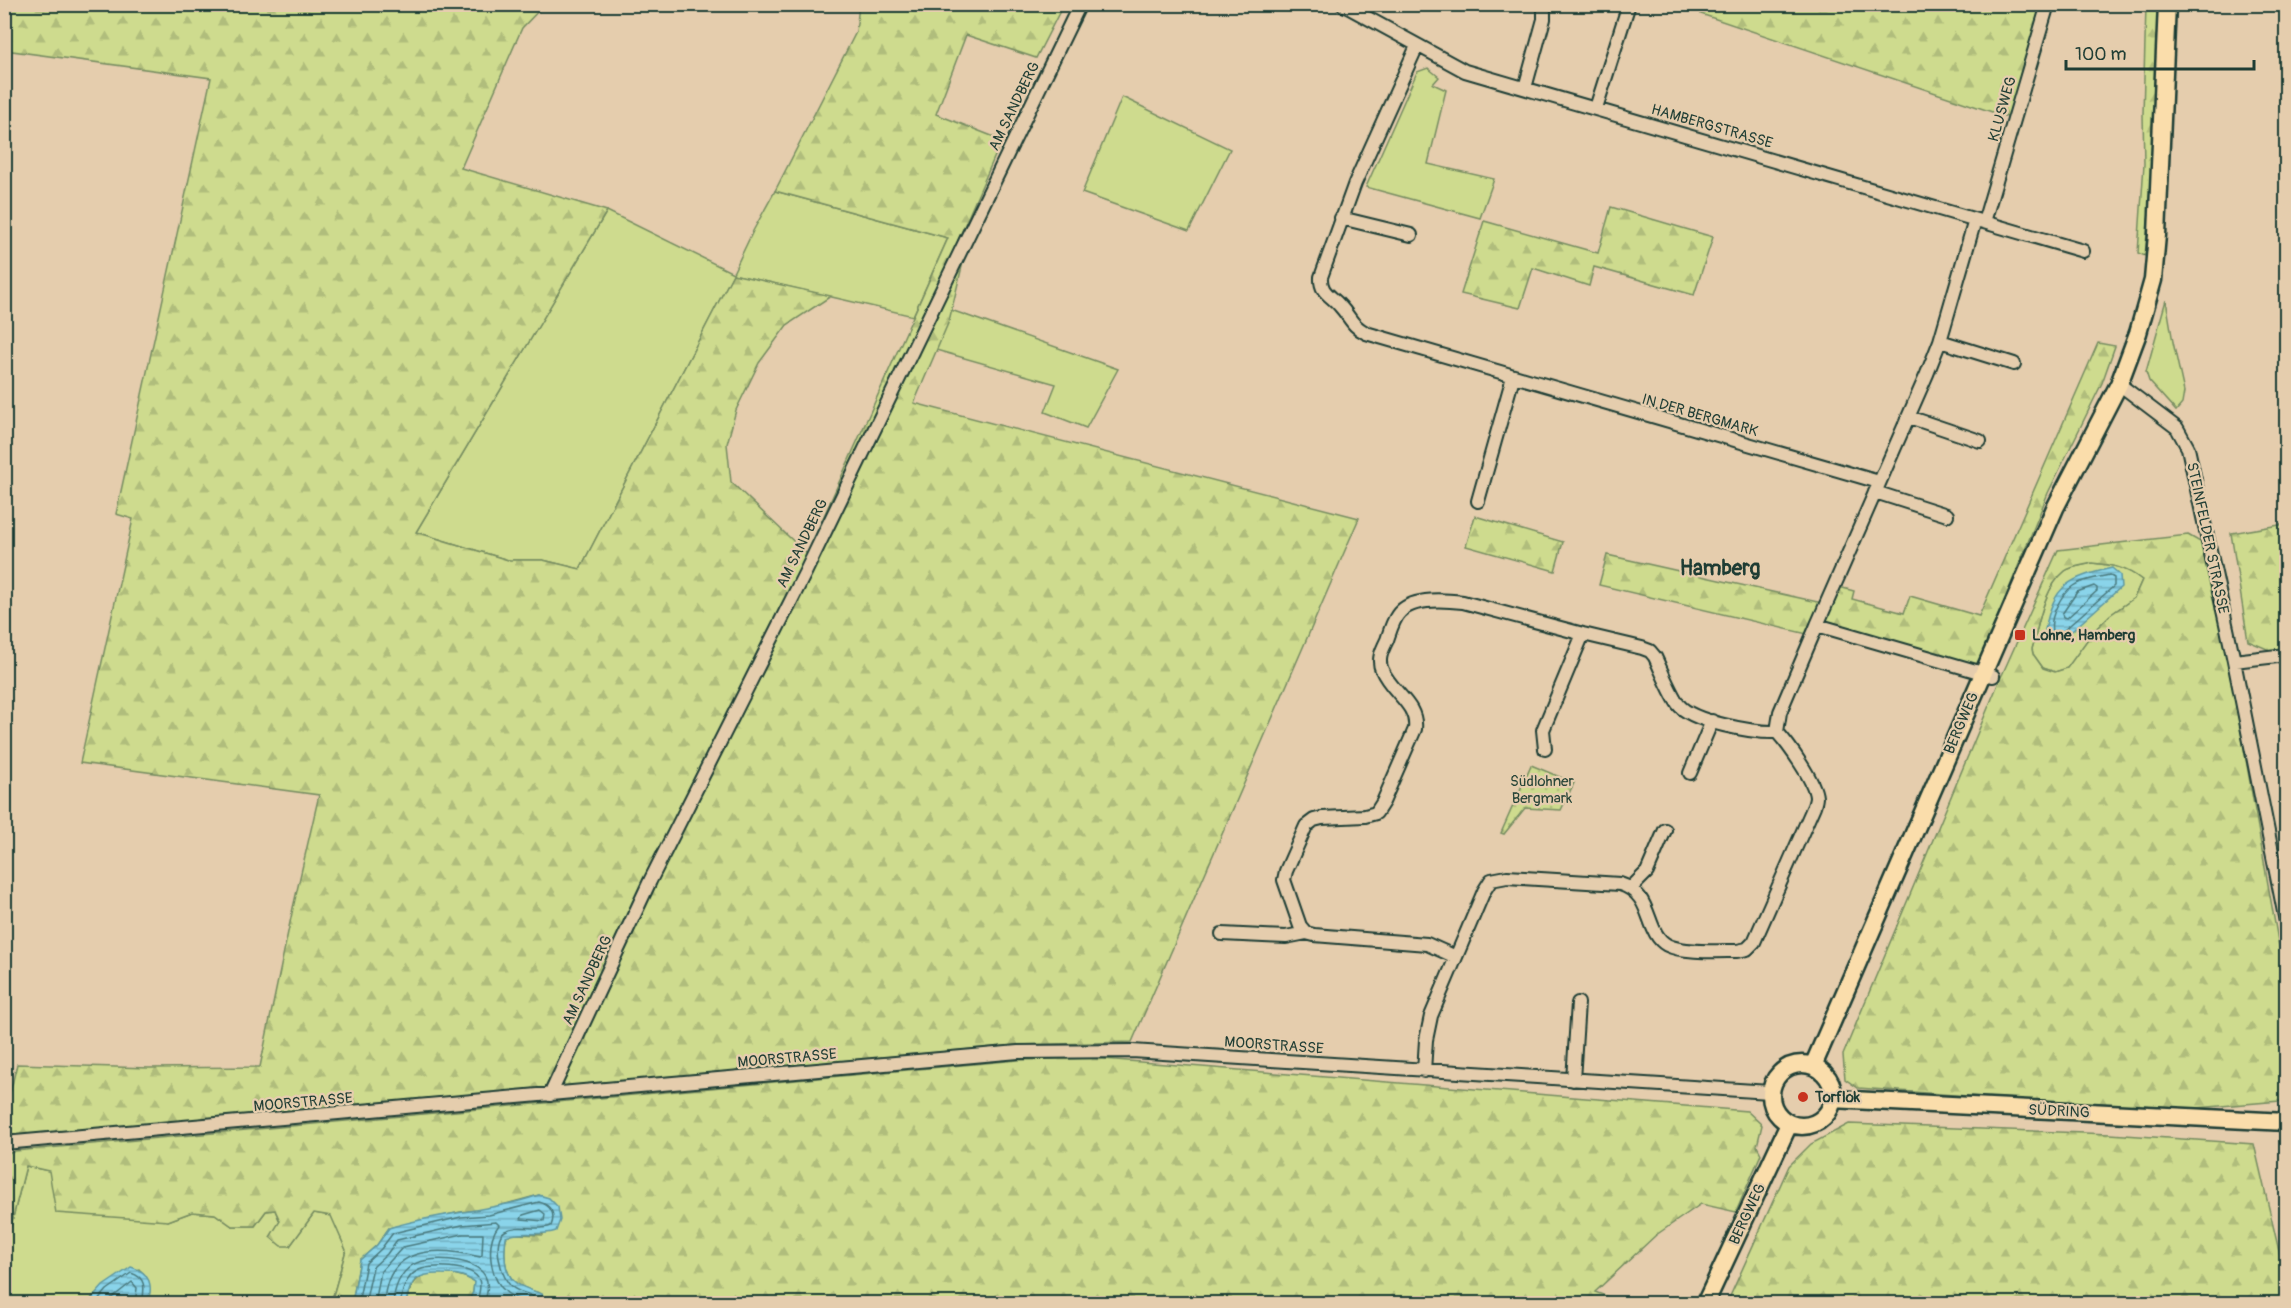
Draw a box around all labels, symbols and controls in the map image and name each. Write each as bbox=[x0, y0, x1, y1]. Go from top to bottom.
scale bar bbox=[2066, 33, 2254, 71]
text: 100 m bbox=[2075, 43, 2127, 66]
street label: AM SANDBERG bbox=[985, 59, 1044, 154]
street label: KLUSWEG bbox=[1984, 74, 2021, 144]
street label: HAMBERGSTRASSE bbox=[1649, 100, 1775, 153]
street label: IN DER BERGMARK bbox=[1640, 390, 1760, 441]
street label: STEINFELDER STRASSE bbox=[2182, 461, 2233, 616]
street label: AM SANDBERG bbox=[773, 496, 832, 591]
district label: Hamberg bbox=[1680, 555, 1761, 582]
place label: Lohne, Hamberg bbox=[2032, 626, 2136, 645]
marker: Lohne, Hamberg bbox=[2013, 628, 2027, 642]
street label: BERGWEG bbox=[1940, 689, 1983, 757]
park label: Südlohner Bergmark bbox=[1510, 772, 1575, 808]
street label: AM SANDBERG bbox=[558, 932, 617, 1028]
street label: MOORSTRASSE bbox=[1224, 1033, 1324, 1058]
street label: MOORSTRASSE bbox=[737, 1045, 838, 1072]
place label: Torflok bbox=[1814, 1088, 1861, 1107]
street label: MOORSTRASSE bbox=[253, 1089, 354, 1116]
marker: Torflok bbox=[1796, 1090, 1810, 1104]
street label: SÜDRING bbox=[2028, 1100, 2090, 1123]
street label: BERGWEG bbox=[1725, 1180, 1770, 1248]

